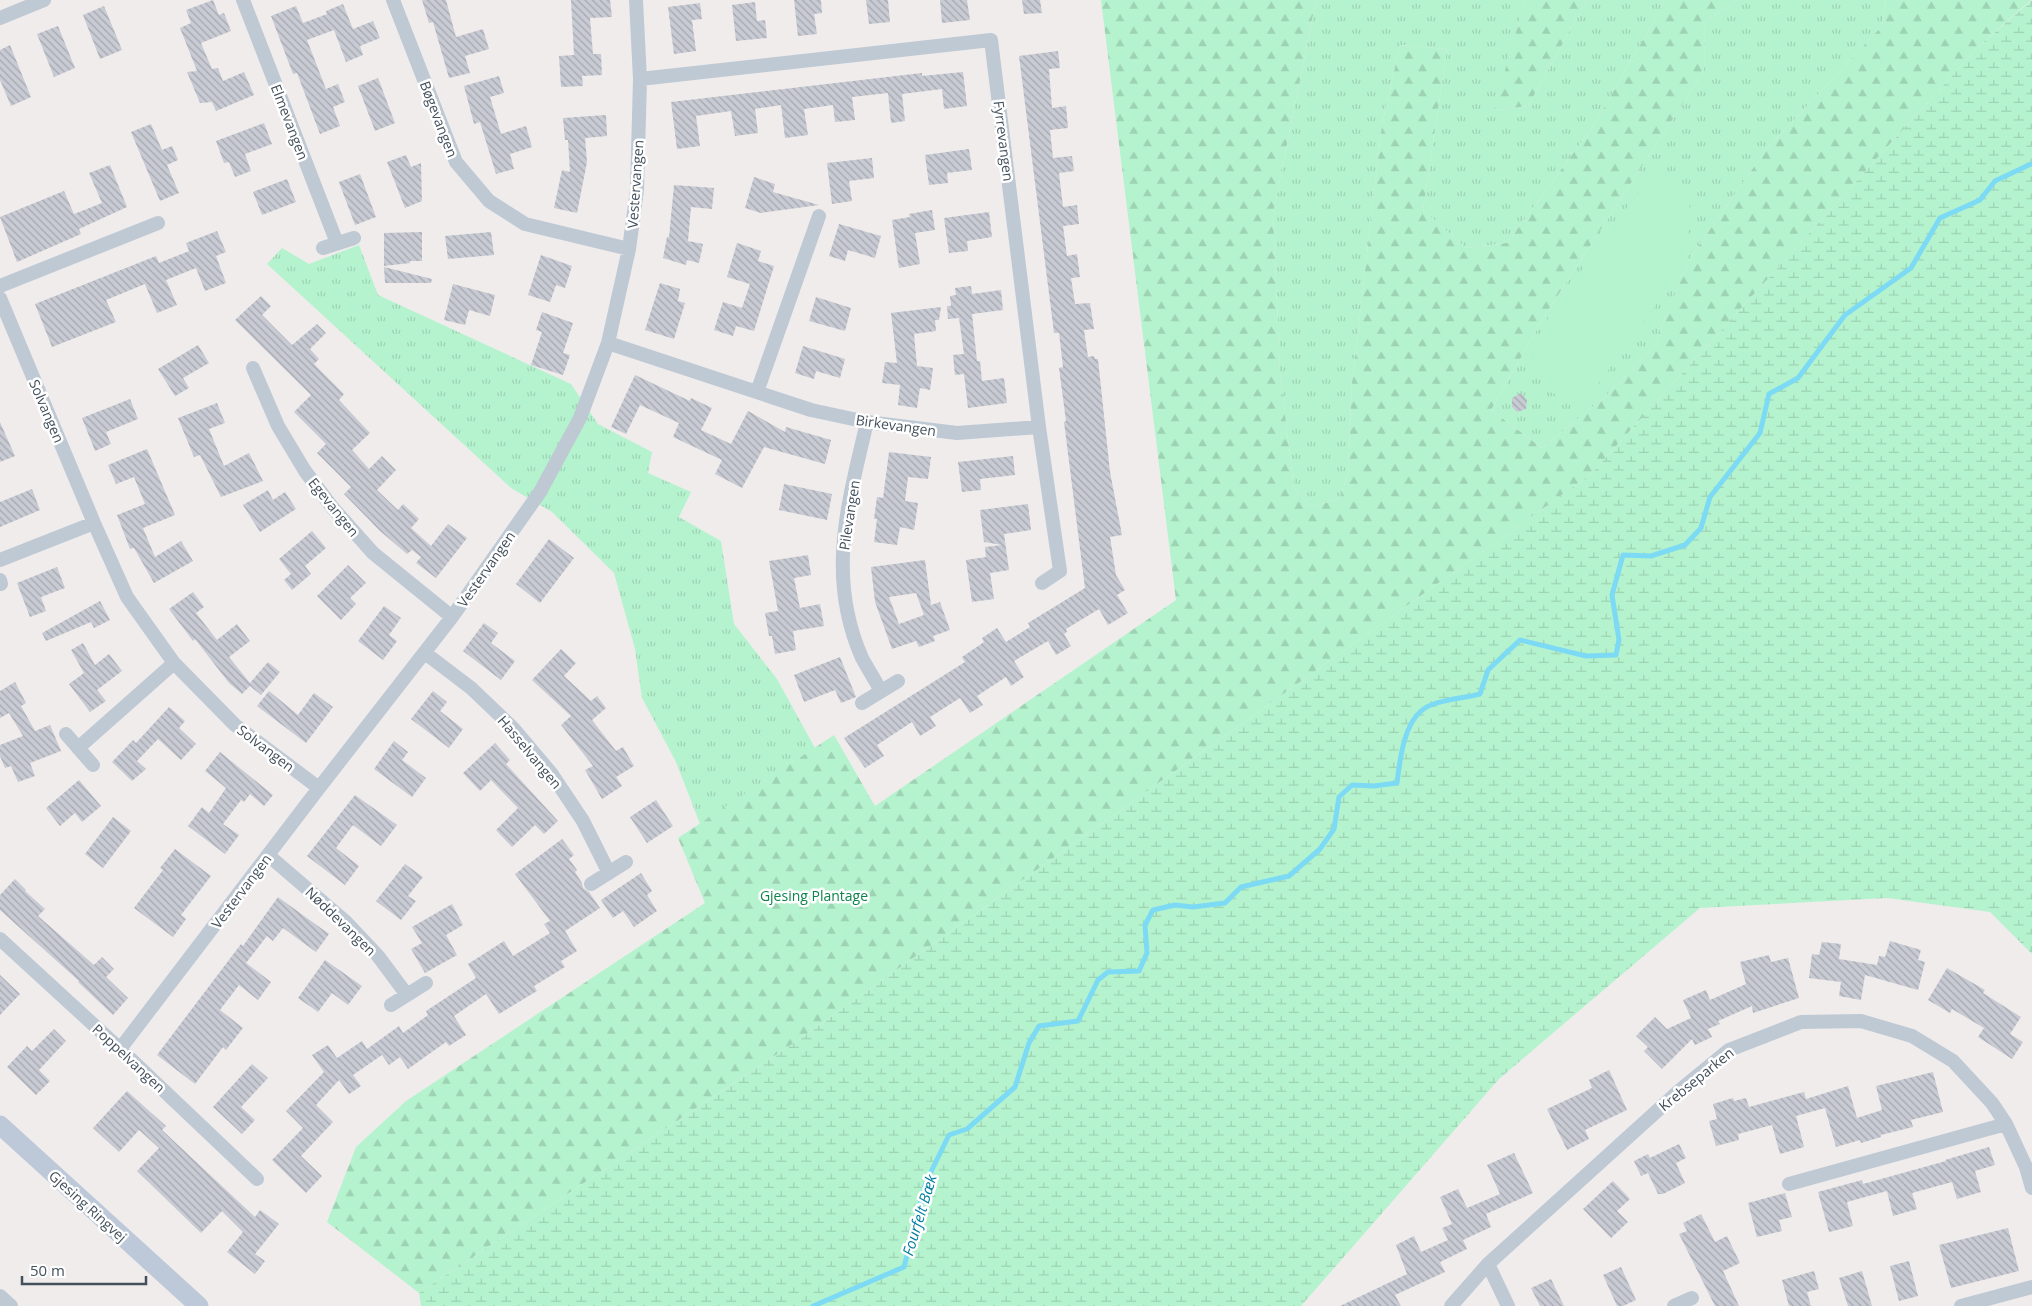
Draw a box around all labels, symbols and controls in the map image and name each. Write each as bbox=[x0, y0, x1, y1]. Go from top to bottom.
street label: Bøgevangen bbox=[416, 78, 462, 160]
street label: Elmevangen bbox=[267, 81, 313, 163]
street label: Fyrrevangen bbox=[990, 100, 1018, 182]
street label: Vestervangen bbox=[622, 139, 648, 229]
street label: Solvangen bbox=[25, 376, 69, 446]
street label: Birkevangen bbox=[855, 410, 937, 440]
street label: Egevangen bbox=[304, 474, 364, 540]
street label: Pilevangen bbox=[834, 479, 864, 551]
street label: Vestervangen bbox=[453, 527, 519, 611]
street label: Hasselvangen bbox=[494, 711, 566, 793]
street label: Solvangen bbox=[234, 720, 298, 776]
street label: Vestervangen bbox=[207, 850, 275, 932]
street label: Nøddevangen bbox=[302, 882, 380, 960]
park label: Gjesing Plantage bbox=[760, 886, 868, 905]
street label: Poppelvangen bbox=[89, 1019, 169, 1097]
street label: Krebseparken bbox=[1655, 1043, 1737, 1115]
street label: Gjesing Ringvej bbox=[45, 1166, 131, 1246]
water label: Fourfelt Bæk bbox=[897, 1171, 941, 1258]
scale bar bbox=[22, 1254, 146, 1286]
text: 50 m bbox=[30, 1260, 65, 1280]

